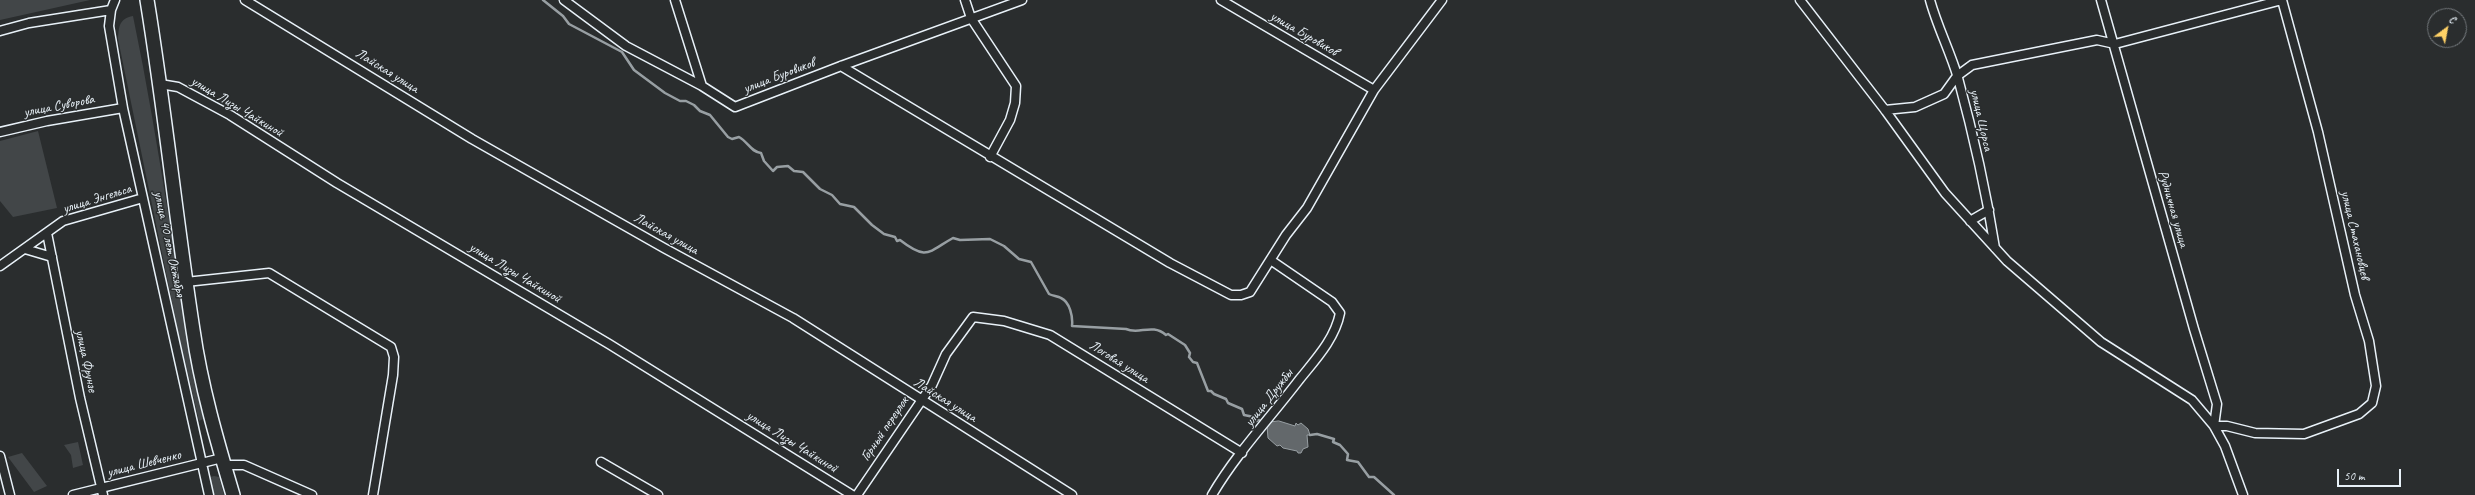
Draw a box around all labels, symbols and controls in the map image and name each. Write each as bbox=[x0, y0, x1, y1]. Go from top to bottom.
street label: улица Буровиков bbox=[1267, 8, 1341, 60]
north arrow bbox=[2427, 8, 2467, 48]
text: С bbox=[2447, 11, 2459, 26]
street label: Лайская улица bbox=[352, 45, 422, 97]
street label: улица Буровиков bbox=[741, 55, 817, 97]
street label: улица Лизы Чайкиной bbox=[188, 73, 286, 141]
street label: улица Щорса bbox=[1966, 87, 1996, 153]
street label: улица Суворова bbox=[22, 91, 96, 121]
street label: Рудничная улица bbox=[2154, 169, 2192, 249]
street label: улица Энгельса bbox=[61, 181, 133, 217]
street label: улица Стахановцев bbox=[2337, 189, 2373, 281]
street label: улица 40 лет Октября bbox=[150, 190, 188, 298]
street label: Лайская улица bbox=[631, 209, 701, 259]
street label: улица Лизы Чайкиной bbox=[466, 239, 564, 307]
street label: улица Фрунзе bbox=[71, 328, 101, 394]
street label: Логовая улица bbox=[1086, 337, 1152, 387]
street label: улица Дружбы bbox=[1241, 366, 1297, 430]
street label: Лайская улица bbox=[910, 374, 980, 426]
street label: Горный переулок bbox=[857, 394, 913, 464]
street label: улица Лизы Чайкиной bbox=[743, 407, 841, 477]
street label: улица Шевченко bbox=[105, 447, 183, 481]
scale bar bbox=[2339, 461, 2403, 487]
text: 50 m bbox=[2344, 468, 2364, 484]

